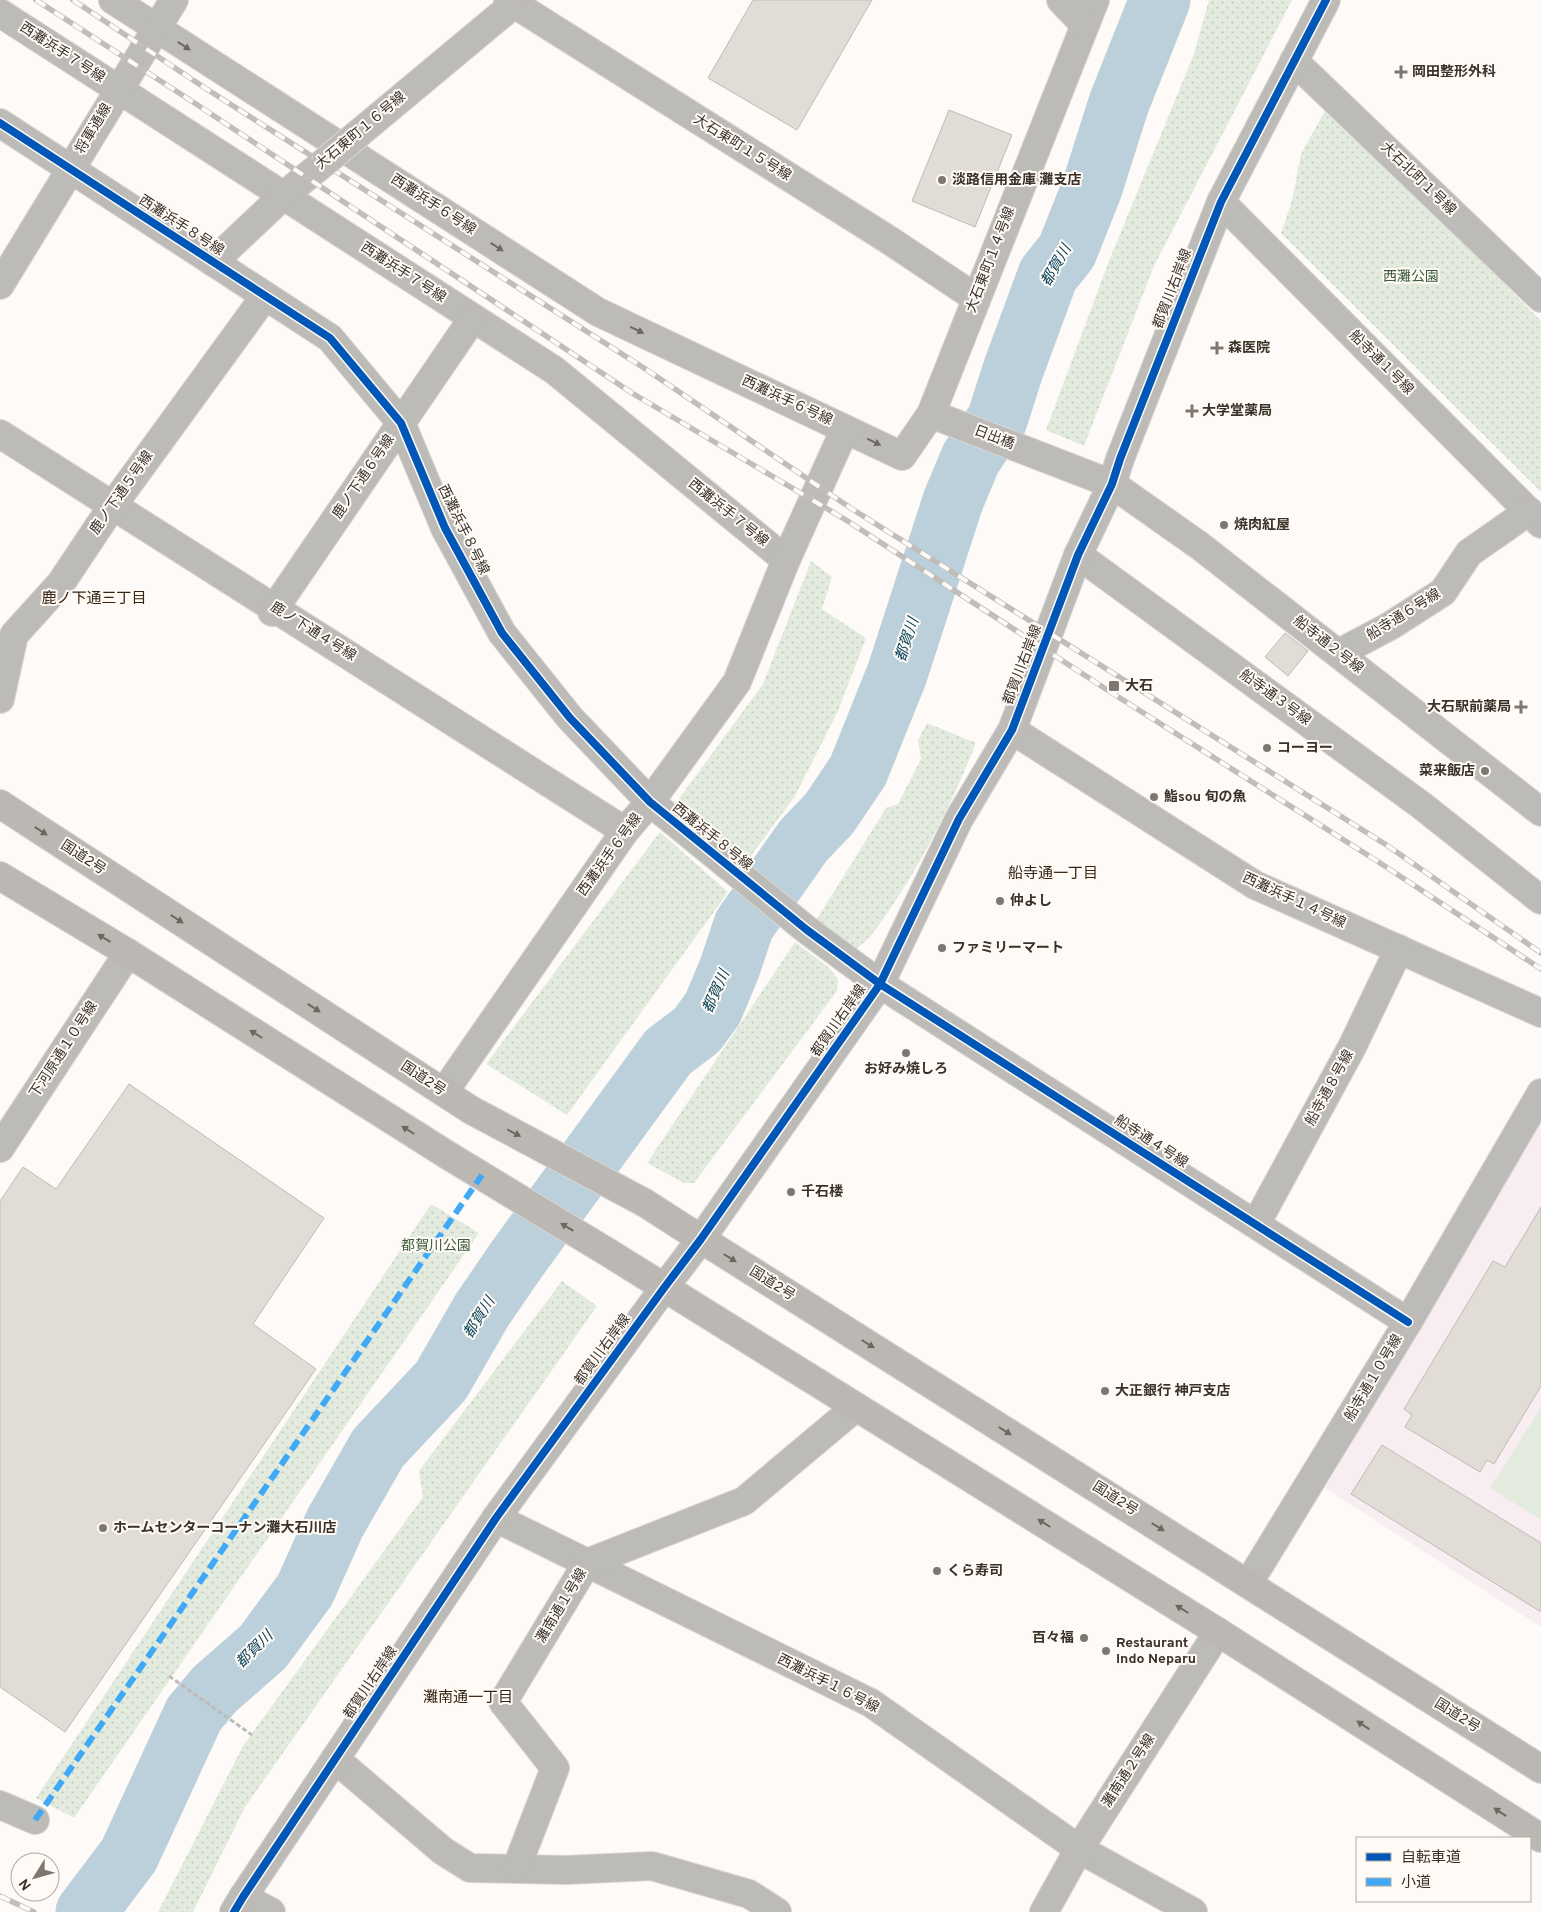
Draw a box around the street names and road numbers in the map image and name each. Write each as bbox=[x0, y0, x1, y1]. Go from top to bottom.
street label: 西灘浜手７号線 bbox=[16, 18, 108, 87]
street label: 大石東町１６号線 bbox=[313, 88, 409, 174]
street label: 将軍通線 bbox=[72, 101, 116, 157]
street label: 大石東町１５号線 bbox=[690, 111, 794, 185]
street label: 大石北町１号線 bbox=[1377, 138, 1460, 219]
street label: 西灘浜手６号線 bbox=[387, 170, 479, 239]
street label: 西灘浜手８号線 bbox=[135, 191, 227, 260]
street label: 大石東町１４号線 bbox=[963, 205, 1019, 315]
street label: 西灘浜手７号線 bbox=[357, 238, 449, 307]
street label: 都賀川右岸線 bbox=[1150, 247, 1196, 331]
street label: 船寺通１号線 bbox=[1345, 327, 1417, 399]
street label: 西灘浜手６号線 bbox=[739, 372, 835, 429]
street label: 日出橋 bbox=[971, 423, 1017, 453]
street label: 鹿ノ下通６号線 bbox=[330, 432, 398, 522]
street label: 鹿ノ下通５号線 bbox=[87, 448, 157, 538]
street label: 西灘浜手７号線 bbox=[685, 475, 772, 550]
street label: 西灘浜手８号線 bbox=[434, 482, 493, 578]
street label: 船寺通６号線 bbox=[1364, 586, 1444, 644]
street label: 鹿ノ下通４号線 bbox=[267, 599, 359, 665]
street label: 船寺通２号線 bbox=[1290, 612, 1366, 678]
street label: 都賀川右岸線 bbox=[1000, 623, 1046, 707]
street label: 船寺通３号線 bbox=[1236, 666, 1314, 730]
street label: 西灘浜手８号線 bbox=[669, 799, 756, 874]
street label: 西灘浜手６号線 bbox=[574, 810, 646, 900]
street label: 国道2号 bbox=[57, 837, 109, 879]
street label: 西灘浜手１４号線 bbox=[1240, 869, 1349, 932]
street label: 都賀川右岸線 bbox=[808, 982, 870, 1060]
street label: 下河原通１０号線 bbox=[26, 998, 102, 1102]
street label: 船寺通８号線 bbox=[1302, 1047, 1358, 1129]
street label: 国道2号 bbox=[397, 1058, 449, 1100]
street label: 船寺通４号線 bbox=[1111, 1112, 1191, 1172]
street label: 国道2号 bbox=[746, 1263, 798, 1305]
street label: 都賀川右岸線 bbox=[571, 1311, 635, 1389]
street label: 船寺通１０号線 bbox=[1341, 1332, 1407, 1424]
street label: 国道2号 bbox=[1089, 1478, 1141, 1520]
street label: 灘南通１号線 bbox=[532, 1565, 591, 1646]
street label: 都賀川右岸線 bbox=[340, 1643, 402, 1723]
street label: 西灘浜手１６号線 bbox=[774, 1650, 882, 1717]
street label: 国道2号 bbox=[1431, 1695, 1483, 1737]
street label: 灘南通２号線 bbox=[1098, 1731, 1159, 1811]

